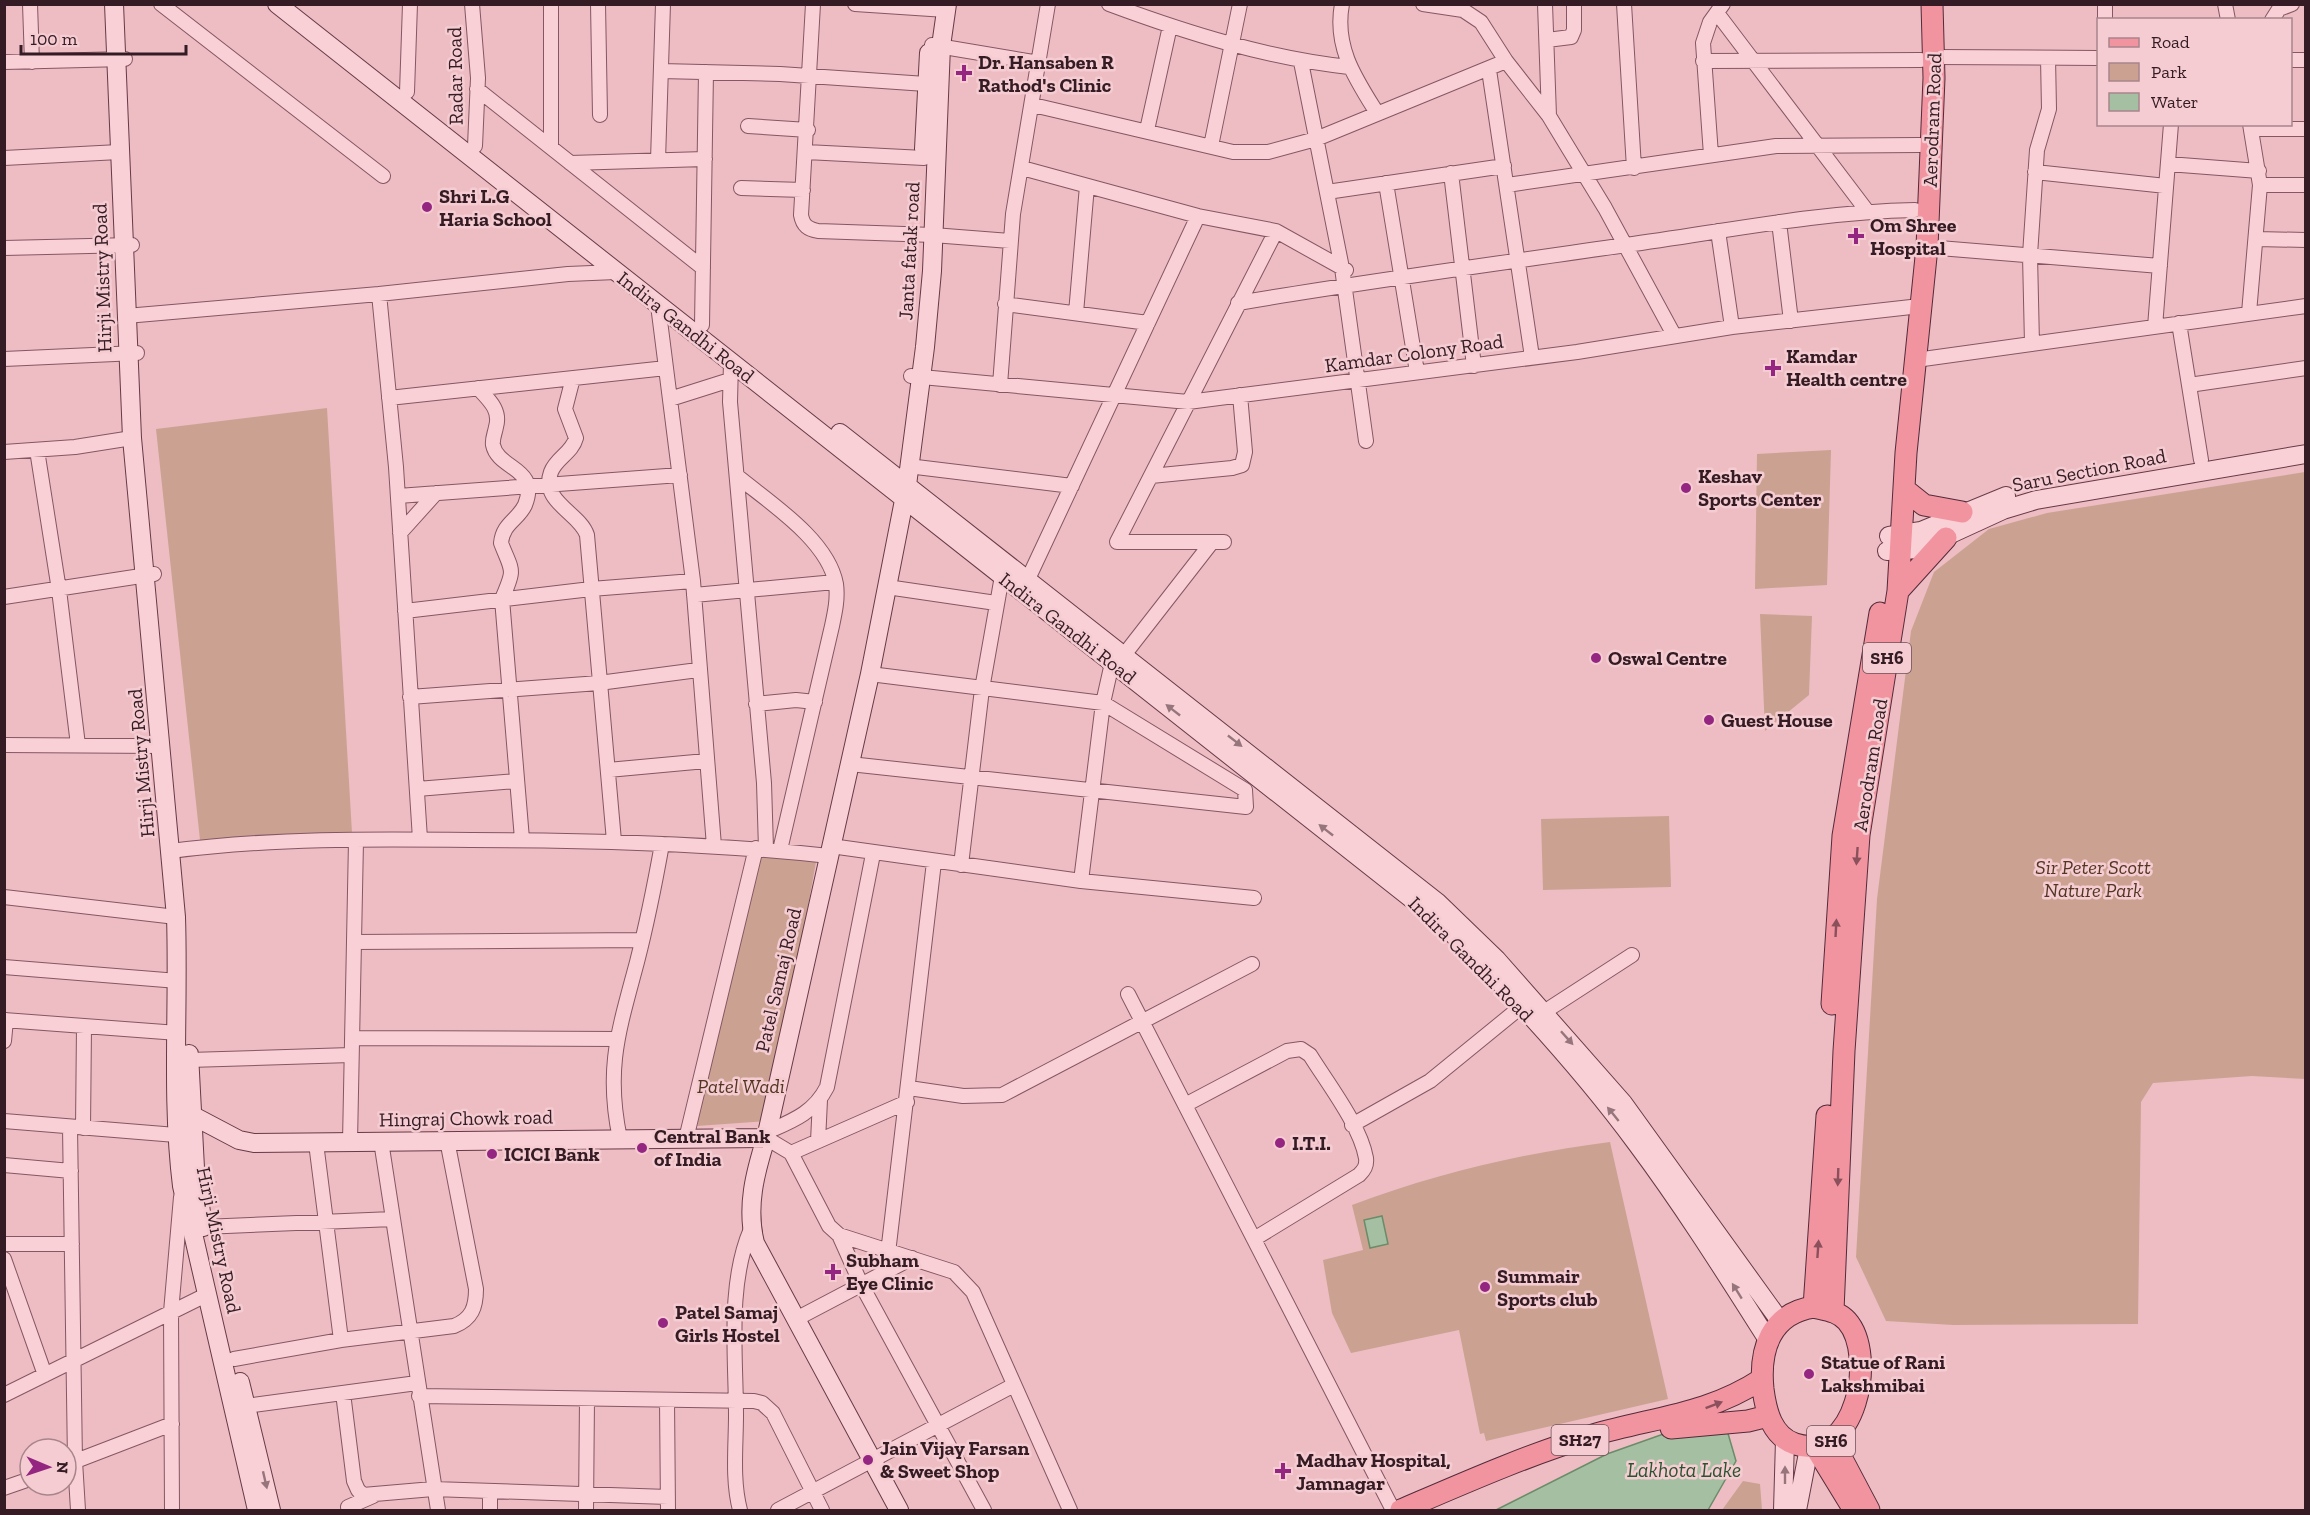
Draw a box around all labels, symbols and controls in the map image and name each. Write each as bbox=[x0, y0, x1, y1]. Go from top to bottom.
scale bar bbox=[21, 18, 186, 56]
legend bbox=[2097, 18, 2292, 126]
street label: Radar Road bbox=[442, 27, 468, 125]
text: 100 m bbox=[30, 28, 78, 50]
text: Road bbox=[2151, 31, 2190, 53]
place label: Dr. Hansaben R Rathod's Clinic bbox=[978, 50, 1114, 97]
street label: Aerodram Road bbox=[1918, 52, 1946, 188]
text: Park bbox=[2151, 61, 2187, 83]
marker: Dr. Hansaben R Rathod's Clinic bbox=[955, 64, 973, 82]
text: Water bbox=[2151, 91, 2198, 113]
street label: Janta fatak road bbox=[893, 181, 925, 321]
place label: Shri L.G Haria School bbox=[439, 184, 552, 231]
marker: Shri L.G Haria School bbox=[420, 200, 434, 214]
street label: Hirji Mistry Road bbox=[87, 203, 117, 353]
place label: Om Shree Hospital bbox=[1870, 213, 1957, 260]
marker: Om Shree Hospital bbox=[1847, 227, 1865, 245]
street label: Indira Gandhi Road bbox=[613, 266, 759, 388]
street label: Kamdar Colony Road bbox=[1323, 329, 1505, 377]
place label: Kamdar Health centre bbox=[1786, 344, 1907, 391]
marker: Kamdar Health centre bbox=[1764, 359, 1782, 377]
street label: Saru Section Road bbox=[2010, 443, 2168, 497]
place label: Keshav Sports Center bbox=[1698, 464, 1822, 511]
marker: Keshav Sports Center bbox=[1679, 481, 1693, 495]
street label: Indira Gandhi Road bbox=[995, 567, 1141, 689]
road number: SH6 bbox=[1863, 643, 1911, 673]
place label: Oswal Centre bbox=[1608, 646, 1727, 670]
marker: Oswal Centre bbox=[1589, 651, 1603, 665]
street label: Hirji Mistry Road bbox=[123, 688, 159, 838]
street label: Aerodram Road bbox=[1848, 697, 1892, 833]
one-way arrow bbox=[1165, 705, 1180, 717]
place label: Guest House bbox=[1721, 708, 1833, 732]
marker: Guest House bbox=[1702, 713, 1716, 727]
one-way arrow bbox=[1227, 734, 1242, 746]
one-way arrow bbox=[1319, 825, 1334, 837]
one-way arrow bbox=[1852, 847, 1862, 866]
park label: Sir Peter Scott Nature Park bbox=[2035, 855, 2151, 902]
street label: Indira Gandhi Road bbox=[1403, 891, 1539, 1027]
street label: Patel Samaj Road bbox=[750, 905, 806, 1055]
one-way arrow bbox=[1832, 919, 1841, 938]
one-way arrow bbox=[1560, 1030, 1573, 1045]
park label: Patel Wadi bbox=[697, 1074, 785, 1098]
street label: Hingraj Chowk road bbox=[379, 1104, 553, 1132]
one-way arrow bbox=[1607, 1106, 1620, 1122]
place label: Central Bank of India bbox=[654, 1124, 770, 1171]
place label: I.T.I. bbox=[1292, 1131, 1331, 1155]
marker: I.T.I. bbox=[1273, 1136, 1287, 1150]
marker: Central Bank of India bbox=[635, 1141, 649, 1155]
place label: ICICI Bank bbox=[504, 1142, 600, 1166]
marker: ICICI Bank bbox=[485, 1147, 499, 1161]
street label: Hirji Mistry Road bbox=[192, 1164, 246, 1316]
one-way arrow bbox=[1834, 1167, 1843, 1186]
one-way arrow bbox=[1814, 1239, 1823, 1258]
place label: Subham Eye Clinic bbox=[846, 1248, 934, 1295]
marker: Subham Eye Clinic bbox=[824, 1263, 842, 1281]
place label: Summair Sports club bbox=[1497, 1264, 1598, 1311]
marker: Summair Sports club bbox=[1478, 1280, 1492, 1294]
one-way arrow bbox=[1732, 1283, 1743, 1299]
place label: Patel Samaj Girls Hostel bbox=[675, 1300, 780, 1347]
marker: Patel Samaj Girls Hostel bbox=[656, 1316, 670, 1330]
place label: Statue of Rani Lakshmibai bbox=[1821, 1350, 1945, 1397]
marker: Statue of Rani Lakshmibai bbox=[1802, 1367, 1816, 1381]
one-way arrow bbox=[1705, 1399, 1723, 1409]
road number: SH27 bbox=[1552, 1425, 1608, 1455]
road number: SH6 bbox=[1807, 1426, 1855, 1456]
place label: Jain Vijay Farsan & Sweet Shop bbox=[880, 1436, 1030, 1483]
north arrow bbox=[18, 1437, 78, 1497]
place label: Madhav Hospital, Jamnagar bbox=[1296, 1448, 1451, 1495]
marker: Jain Vijay Farsan & Sweet Shop bbox=[861, 1453, 875, 1467]
water label: Lakhota Lake bbox=[1627, 1457, 1741, 1482]
text: N bbox=[53, 1461, 72, 1474]
marker: Madhav Hospital, Jamnagar bbox=[1274, 1462, 1292, 1480]
one-way arrow bbox=[1780, 1466, 1790, 1485]
one-way arrow bbox=[260, 1471, 270, 1490]

